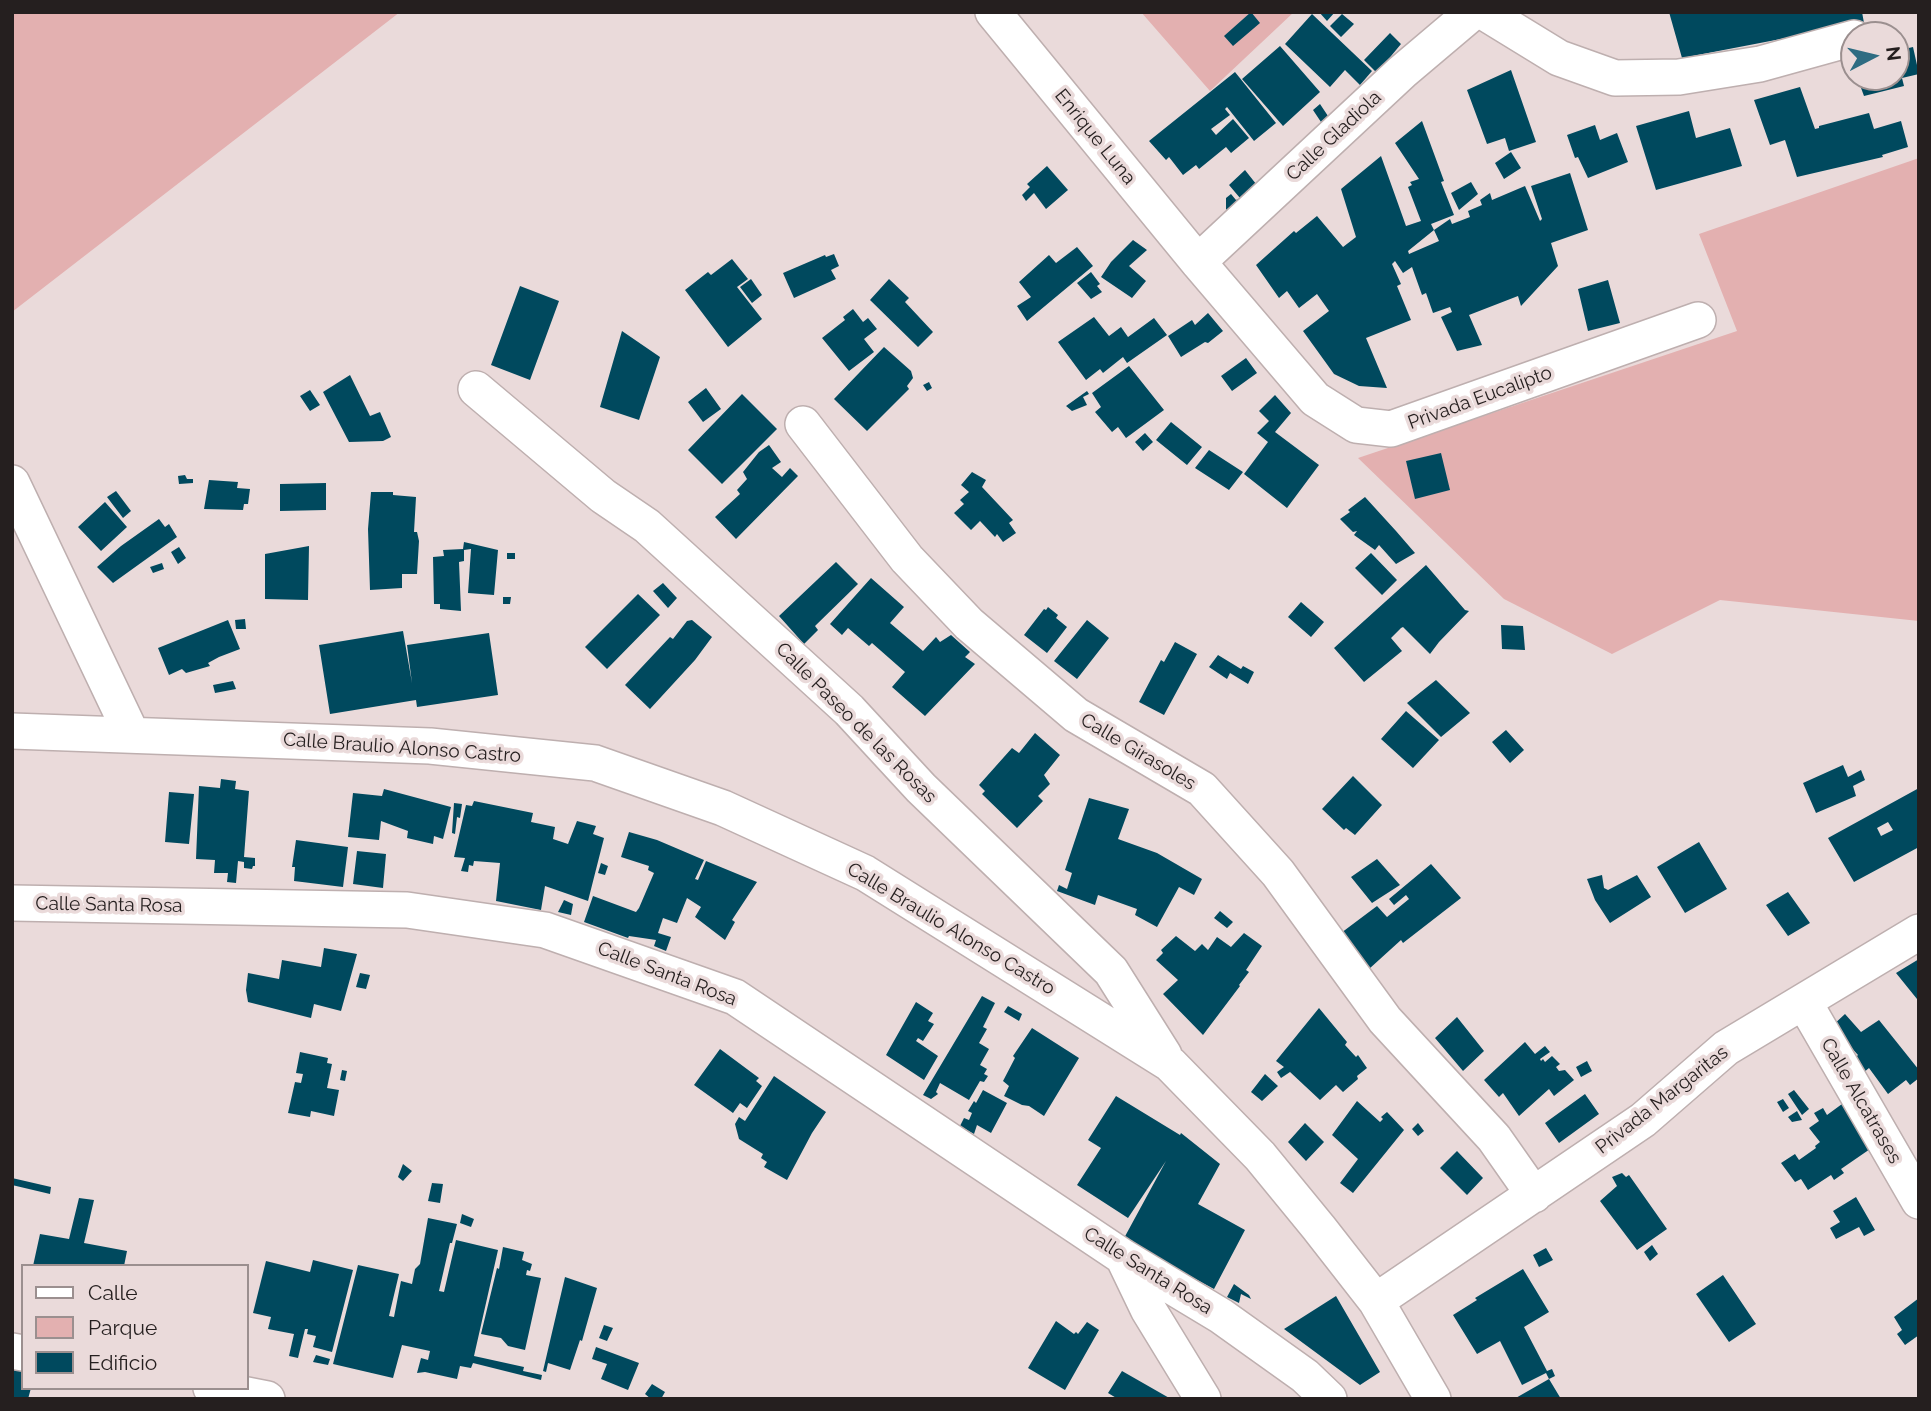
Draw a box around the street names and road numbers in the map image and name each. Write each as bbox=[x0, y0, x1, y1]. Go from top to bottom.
street label: Enrique Luna bbox=[1050, 85, 1140, 189]
street label: Calle Gladiola bbox=[1282, 86, 1386, 186]
street label: Privada Eucalipto bbox=[1405, 361, 1555, 435]
street label: Calle Paseo de las Rosas bbox=[771, 638, 941, 808]
street label: Calle Girasoles bbox=[1076, 709, 1200, 795]
street label: Calle Braulio Alonso Castro bbox=[282, 728, 522, 768]
street label: Calle Braulio Alonso Castro bbox=[843, 858, 1059, 1000]
street label: Calle Santa Rosa bbox=[35, 892, 183, 918]
street label: Calle Santa Rosa bbox=[594, 937, 740, 1011]
street label: Calle Alcatrases bbox=[1816, 1034, 1906, 1168]
street label: Privada Margaritas bbox=[1591, 1041, 1733, 1159]
street label: Calle Santa Rosa bbox=[1080, 1222, 1216, 1320]

